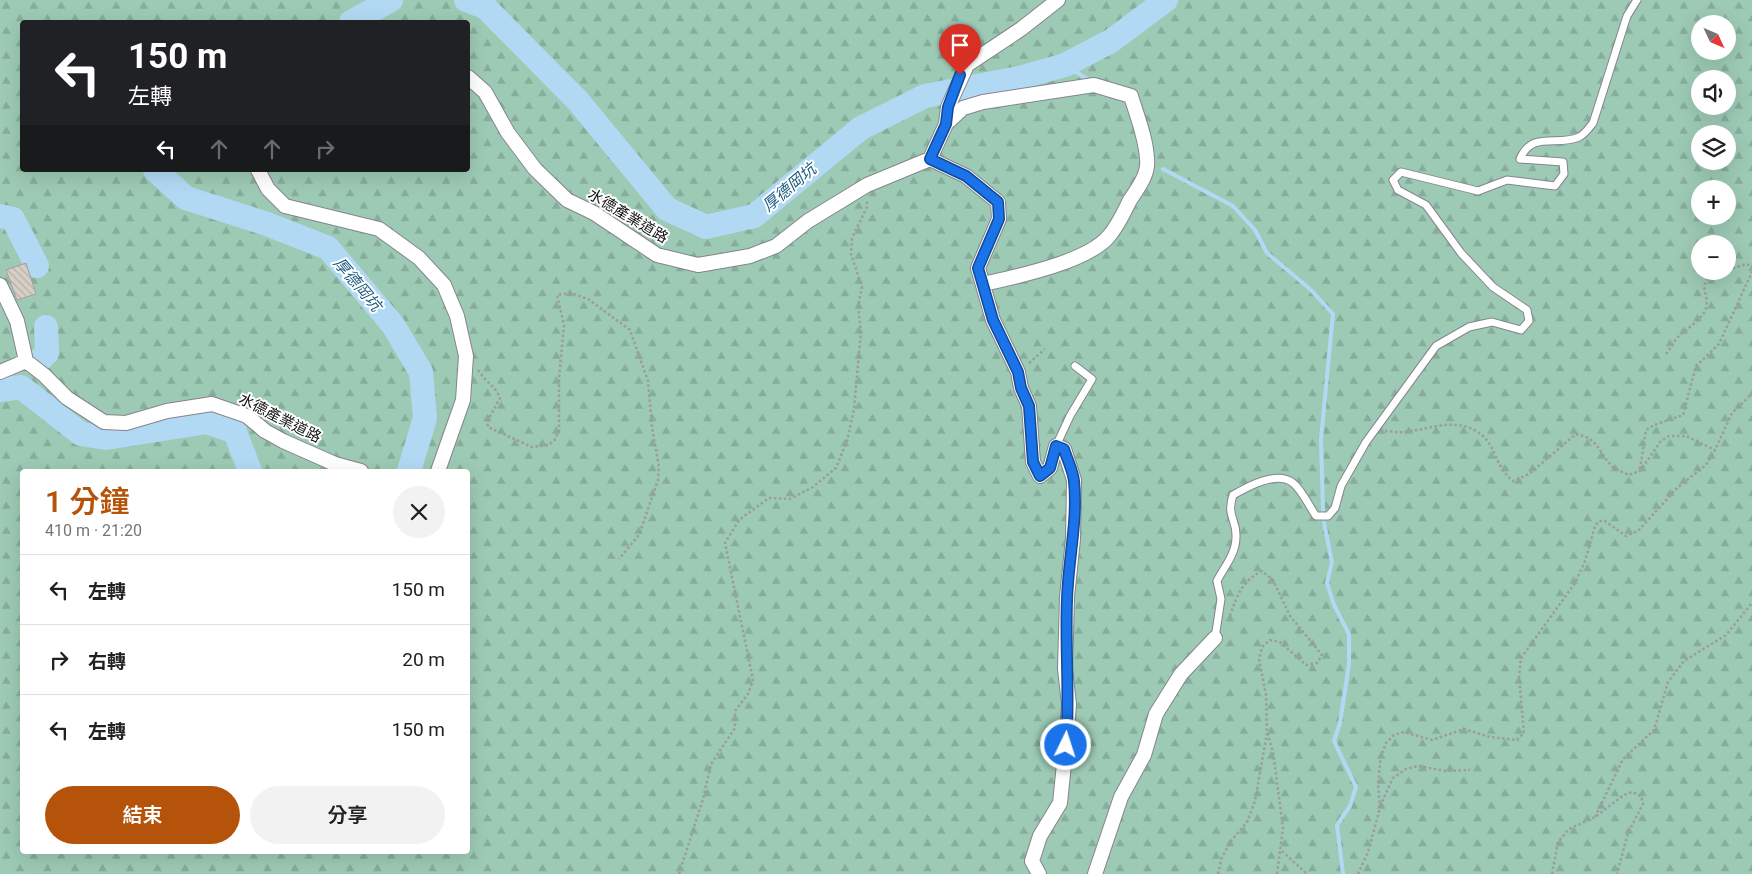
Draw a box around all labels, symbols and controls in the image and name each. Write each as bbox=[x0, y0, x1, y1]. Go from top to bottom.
north arrow bbox=[1691, 15, 1736, 60]
map controls bbox=[1691, 15, 1736, 280]
pin bbox=[939, 24, 981, 75]
icon: arrive bbox=[946, 31, 974, 59]
text: 150 m bbox=[128, 36, 227, 77]
icon: left bbox=[45, 40, 110, 105]
button: sound bbox=[1691, 70, 1736, 115]
text: 左轉 bbox=[128, 84, 172, 109]
button: layers bbox=[1691, 125, 1736, 170]
icon: left bbox=[152, 135, 180, 163]
icon: ahead bbox=[205, 135, 233, 163]
icon: ahead bbox=[258, 135, 286, 163]
icon: right bbox=[311, 135, 339, 163]
water label: 厚德岡坑 bbox=[759, 158, 821, 215]
button: + bbox=[1691, 180, 1736, 225]
street label: 水德產業道路 bbox=[585, 185, 671, 247]
button: − bbox=[1691, 235, 1736, 280]
water label: 厚德岡坑 bbox=[330, 254, 387, 316]
street label: 水德產業道路 bbox=[236, 390, 324, 446]
text: 1 分鐘 bbox=[45, 484, 130, 519]
button: close bbox=[393, 486, 445, 538]
text: 410 m · 21:20 bbox=[45, 521, 142, 540]
icon: left bbox=[45, 576, 73, 604]
text: 150 m bbox=[392, 578, 445, 601]
text: 左轉 bbox=[88, 580, 126, 603]
icon: right bbox=[45, 646, 73, 674]
text: 20 m bbox=[402, 648, 445, 671]
text: 右轉 bbox=[88, 650, 126, 673]
icon: left bbox=[45, 716, 73, 744]
text: 150 m bbox=[392, 718, 445, 741]
position arrow bbox=[1039, 718, 1091, 770]
text: 左轉 bbox=[88, 720, 126, 743]
button: 結束 bbox=[45, 786, 240, 844]
button: 分享 bbox=[250, 786, 445, 844]

